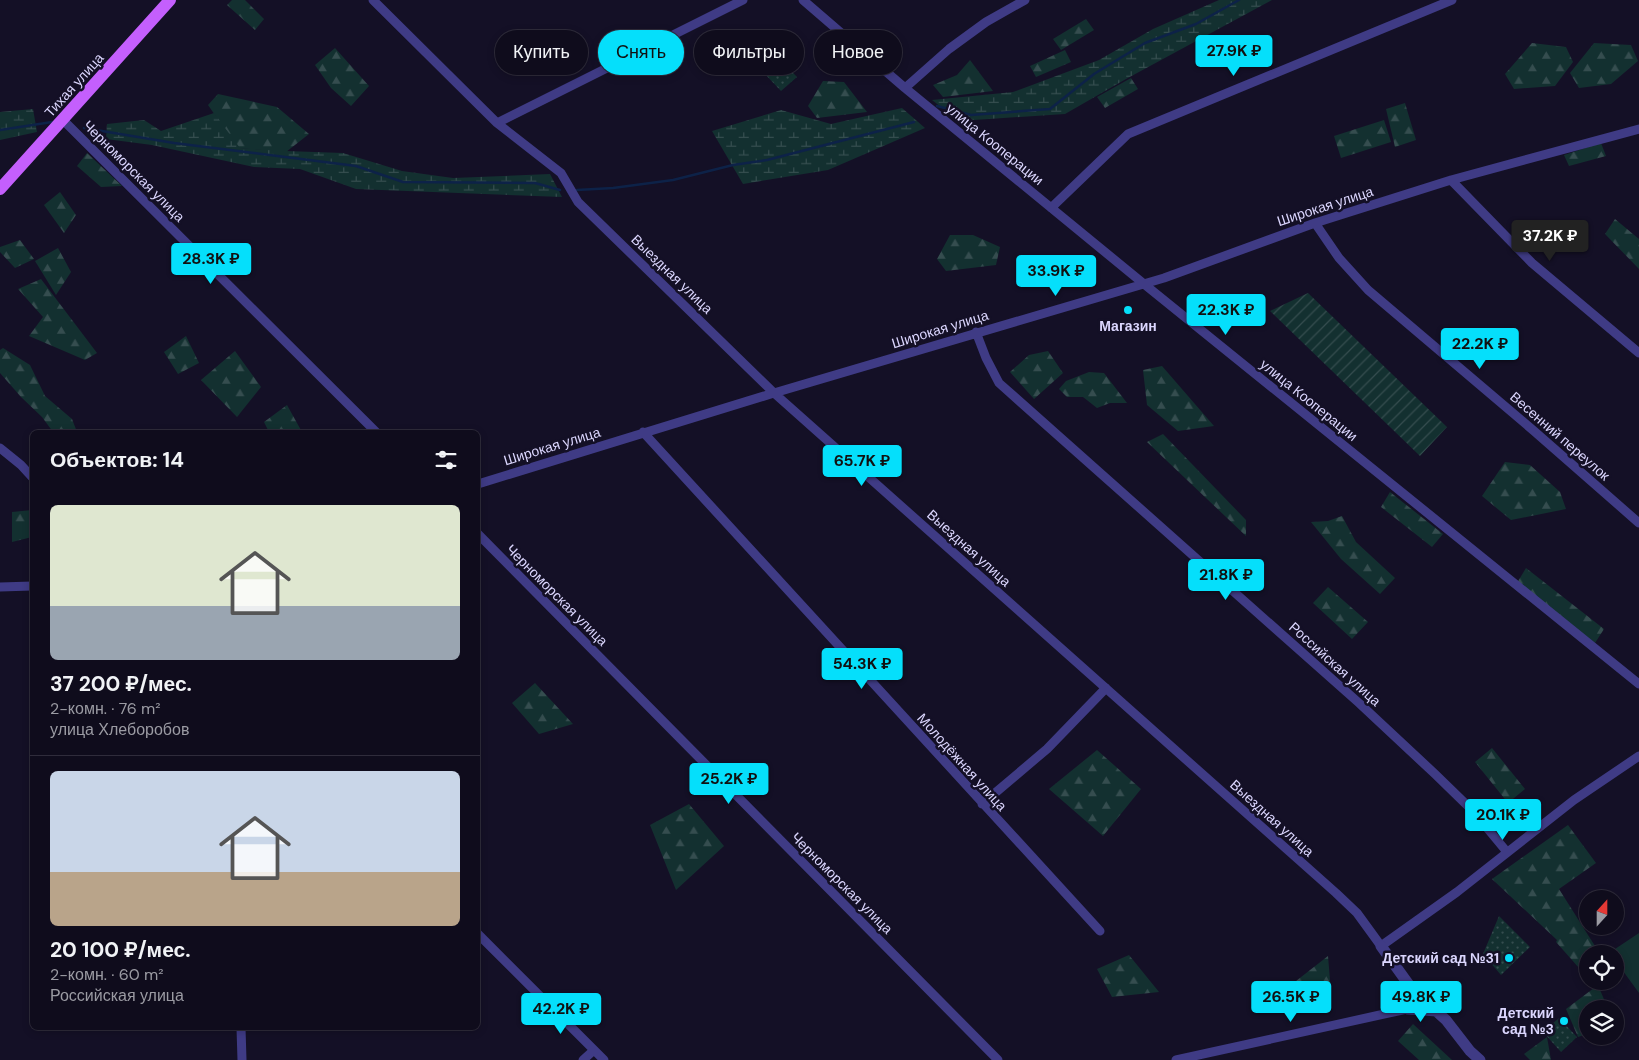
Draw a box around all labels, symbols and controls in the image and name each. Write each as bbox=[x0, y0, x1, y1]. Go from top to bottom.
chip: Купить bbox=[495, 30, 588, 75]
chip: Снять bbox=[598, 30, 684, 75]
chip: Фильтры bbox=[694, 30, 804, 75]
chip: Новое bbox=[814, 30, 902, 75]
pin: 27.9K ₽ bbox=[1188, 34, 1280, 77]
text: 27.9K ₽ bbox=[1206, 40, 1262, 61]
street label: Тихая улица bbox=[40, 49, 108, 121]
street label: улица Кооперации bbox=[942, 99, 1048, 189]
street label: Черноморская улица bbox=[79, 116, 189, 226]
street label: Широкая улица bbox=[1275, 182, 1376, 230]
pin: 37.2K ₽ bbox=[1504, 220, 1596, 262]
text: 37.2K ₽ bbox=[1522, 225, 1578, 246]
street label: Выездная улица bbox=[627, 231, 717, 318]
pin: 28.3K ₽ bbox=[165, 242, 257, 285]
text: 28.3K ₽ bbox=[182, 248, 240, 269]
pin: 33.9K ₽ bbox=[1010, 254, 1102, 297]
text: 33.9K ₽ bbox=[1027, 260, 1085, 281]
pin: 22.3K ₽ bbox=[1180, 294, 1272, 336]
text: 22.3K ₽ bbox=[1198, 299, 1254, 320]
marker: Магазин bbox=[1122, 304, 1134, 316]
street label: Широкая улица bbox=[889, 306, 991, 352]
place label: Магазин bbox=[1099, 317, 1157, 335]
pin: 22.2K ₽ bbox=[1434, 328, 1526, 370]
text: 22.2K ₽ bbox=[1452, 333, 1508, 354]
street label: улица Кооперации bbox=[1256, 355, 1362, 445]
street label: Весенний переулок bbox=[1506, 388, 1614, 485]
street label: Широкая улица bbox=[501, 423, 603, 469]
pin: 65.7K ₽ bbox=[816, 444, 908, 487]
text: Объектов: 14 bbox=[50, 446, 184, 474]
icon: filters bbox=[432, 446, 460, 474]
text: 65.7K ₽ bbox=[834, 450, 890, 471]
street label: Выездная улица bbox=[923, 506, 1015, 590]
icon: home bbox=[210, 538, 300, 628]
street label: Черноморская улица bbox=[502, 540, 612, 650]
pin: 21.8K ₽ bbox=[1180, 558, 1272, 601]
text: 21.8K ₽ bbox=[1199, 564, 1253, 585]
street label: Российская улица bbox=[1285, 618, 1385, 710]
pin: 54.3K ₽ bbox=[816, 648, 908, 690]
text: 54.3K ₽ bbox=[833, 653, 891, 674]
text: 37 200 ₽/мес. bbox=[50, 670, 192, 698]
text: 2-комн. · 76 m² bbox=[50, 698, 161, 719]
street label: Молодёжная улица bbox=[913, 709, 1011, 815]
text: улица Хлеборобов bbox=[50, 719, 189, 740]
pin: 25.2K ₽ bbox=[683, 762, 775, 805]
text: 25.2K ₽ bbox=[700, 768, 758, 789]
street label: Выездная улица bbox=[1226, 776, 1318, 860]
pin: 20.1K ₽ bbox=[1457, 798, 1549, 841]
icon: home bbox=[210, 803, 300, 893]
text: 20.1K ₽ bbox=[1476, 804, 1530, 825]
street label: Черноморская улица bbox=[787, 828, 897, 938]
north arrow bbox=[1579, 890, 1624, 935]
map controls bbox=[1579, 890, 1624, 1045]
text: 20 100 ₽/мес. bbox=[50, 936, 191, 964]
button: locate bbox=[1579, 945, 1624, 990]
place label: Детский сад №31 bbox=[1382, 949, 1499, 967]
marker: Детский сад №31 bbox=[1503, 952, 1515, 964]
text: 2-комн. · 60 m² bbox=[50, 964, 163, 985]
pin: 26.5K ₽ bbox=[1245, 980, 1337, 1023]
pin: 49.8K ₽ bbox=[1375, 980, 1467, 1023]
text: Российская улица bbox=[50, 985, 184, 1006]
text: 26.5K ₽ bbox=[1262, 986, 1320, 1007]
text: 49.8K ₽ bbox=[1392, 986, 1450, 1007]
pin: 42.2K ₽ bbox=[515, 992, 607, 1035]
text: 42.2K ₽ bbox=[532, 998, 590, 1019]
button: layers bbox=[1579, 1000, 1624, 1045]
place label: Детский сад №3 bbox=[1498, 1004, 1554, 1038]
marker: Детский сад №3 bbox=[1558, 1015, 1570, 1027]

